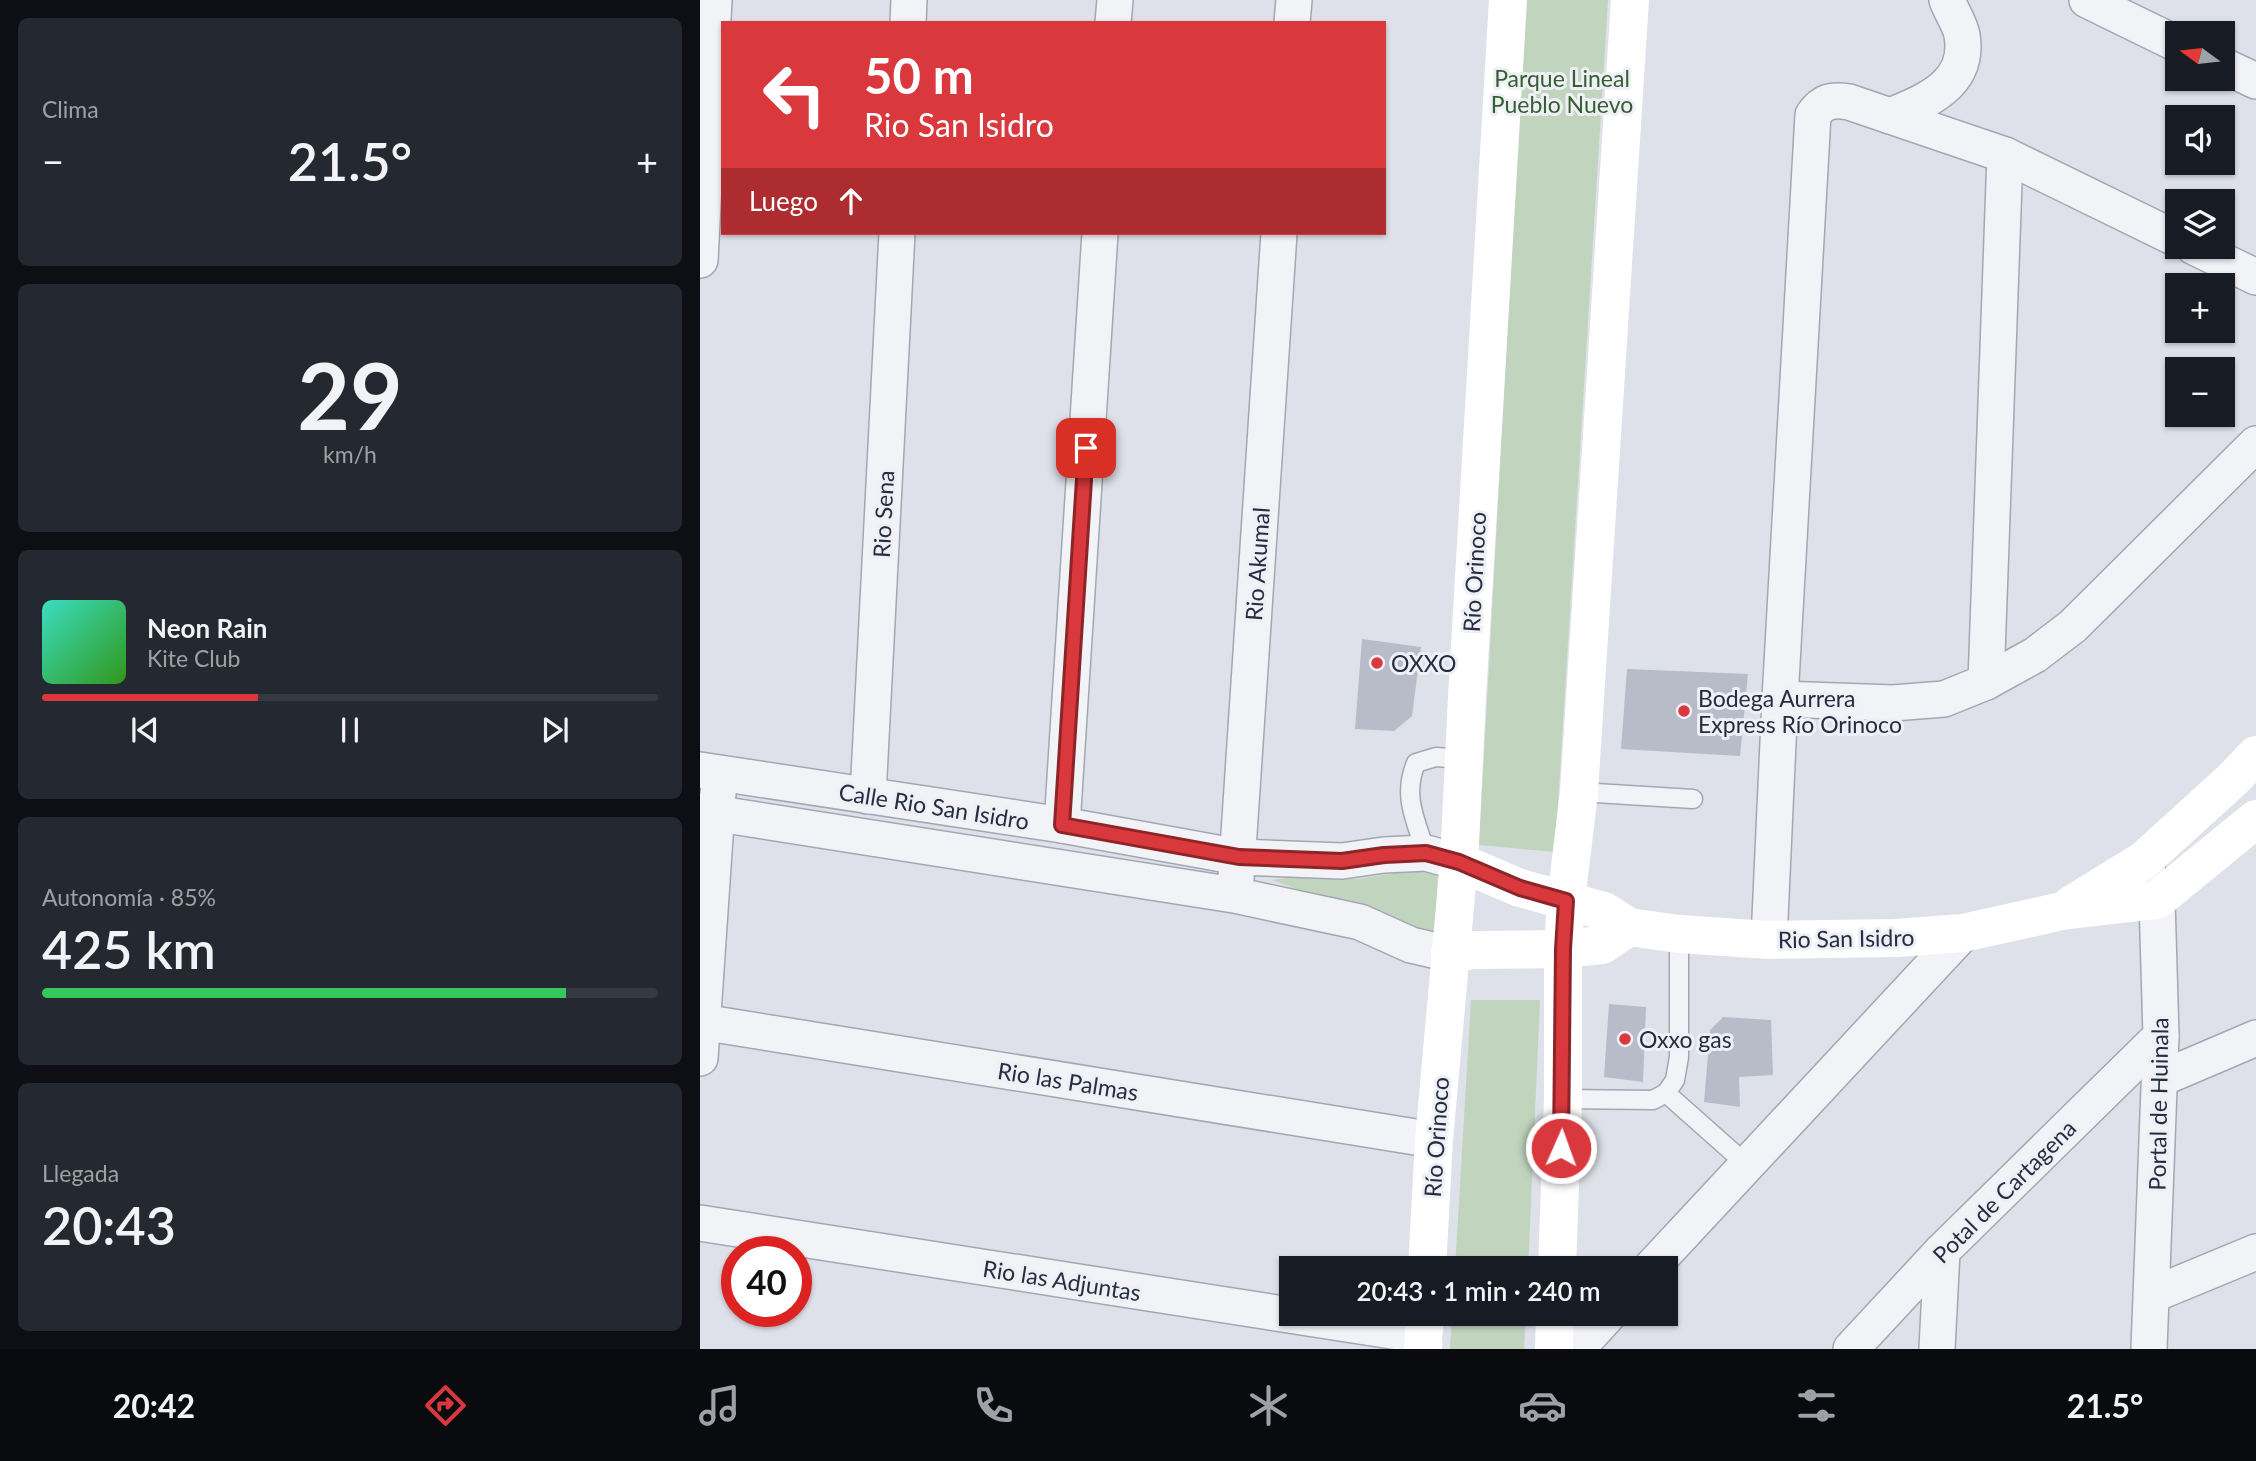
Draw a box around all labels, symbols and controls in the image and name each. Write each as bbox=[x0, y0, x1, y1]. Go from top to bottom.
north arrow bbox=[2165, 21, 2235, 91]
map controls bbox=[2165, 21, 2235, 427]
text: 50 m bbox=[864, 46, 974, 104]
icon: left bbox=[749, 49, 840, 140]
park label: Parque Lineal Pueblo Nuevo bbox=[1491, 64, 1633, 118]
text: Clima bbox=[42, 95, 99, 123]
text: Rio San Isidro bbox=[864, 105, 1054, 144]
button: sound bbox=[2165, 105, 2235, 175]
text: 21.5° bbox=[288, 130, 412, 192]
text: − bbox=[42, 138, 64, 184]
text: + bbox=[636, 138, 658, 184]
icon: ahead bbox=[832, 182, 870, 220]
text: Luego bbox=[749, 185, 818, 217]
button: layers bbox=[2165, 189, 2235, 259]
button: + bbox=[2165, 273, 2235, 343]
text: 29 bbox=[297, 340, 403, 449]
button: − bbox=[2165, 357, 2235, 427]
pin bbox=[1056, 418, 1116, 478]
icon: arrive bbox=[1067, 429, 1105, 467]
text: km/h bbox=[323, 440, 377, 468]
street label: Rio Sena bbox=[867, 470, 899, 558]
street label: Rio Akumal bbox=[1239, 506, 1275, 622]
street label: Río Orinoco bbox=[1457, 511, 1491, 633]
text: Neon Rain bbox=[147, 612, 267, 644]
text: Kite Club bbox=[147, 644, 240, 672]
place label: OXXO bbox=[1391, 649, 1456, 677]
marker: OXXO bbox=[1369, 655, 1385, 671]
place label: Bodega Aurrera Express Río Orinoco bbox=[1698, 684, 1902, 738]
marker: Bodega Aurrera Express Río Orinoco bbox=[1676, 703, 1692, 719]
icon: previous bbox=[126, 711, 164, 749]
icon: pause bbox=[331, 711, 369, 749]
icon: next bbox=[536, 711, 574, 749]
street label: Calle Rio San Isidro bbox=[837, 777, 1031, 835]
text: Autonomía · 85% bbox=[42, 883, 216, 911]
text: 425 km bbox=[42, 918, 216, 980]
street label: Rio San Isidro bbox=[1777, 923, 1915, 953]
street label: Portal de Huinala bbox=[2142, 1017, 2174, 1191]
place label: Oxxo gas bbox=[1639, 1025, 1732, 1053]
marker: Oxxo gas bbox=[1617, 1031, 1633, 1047]
street label: Rio las Palmas bbox=[996, 1056, 1140, 1106]
street label: Río Orinoco bbox=[1418, 1076, 1454, 1198]
position arrow bbox=[1524, 1111, 1598, 1185]
street label: Potal de Cartagena bbox=[1927, 1114, 2081, 1268]
text: Llegada bbox=[42, 1159, 119, 1187]
text: 20:43 bbox=[42, 1194, 176, 1256]
speed limit sign: 40 bbox=[721, 1236, 812, 1327]
street label: Rio las Adjuntas bbox=[981, 1254, 1143, 1306]
text: 20:43 · 1 min · 240 m bbox=[1356, 1275, 1601, 1307]
icon: directions bbox=[421, 1381, 470, 1430]
icon: music bbox=[695, 1381, 744, 1430]
icon: phone bbox=[969, 1381, 1018, 1430]
icon: climate bbox=[1244, 1381, 1293, 1430]
icon: car bbox=[1518, 1381, 1567, 1430]
icon: filters bbox=[1792, 1381, 1841, 1430]
text: 20:42 bbox=[113, 1386, 195, 1425]
text: 21.5° bbox=[2067, 1386, 2143, 1425]

